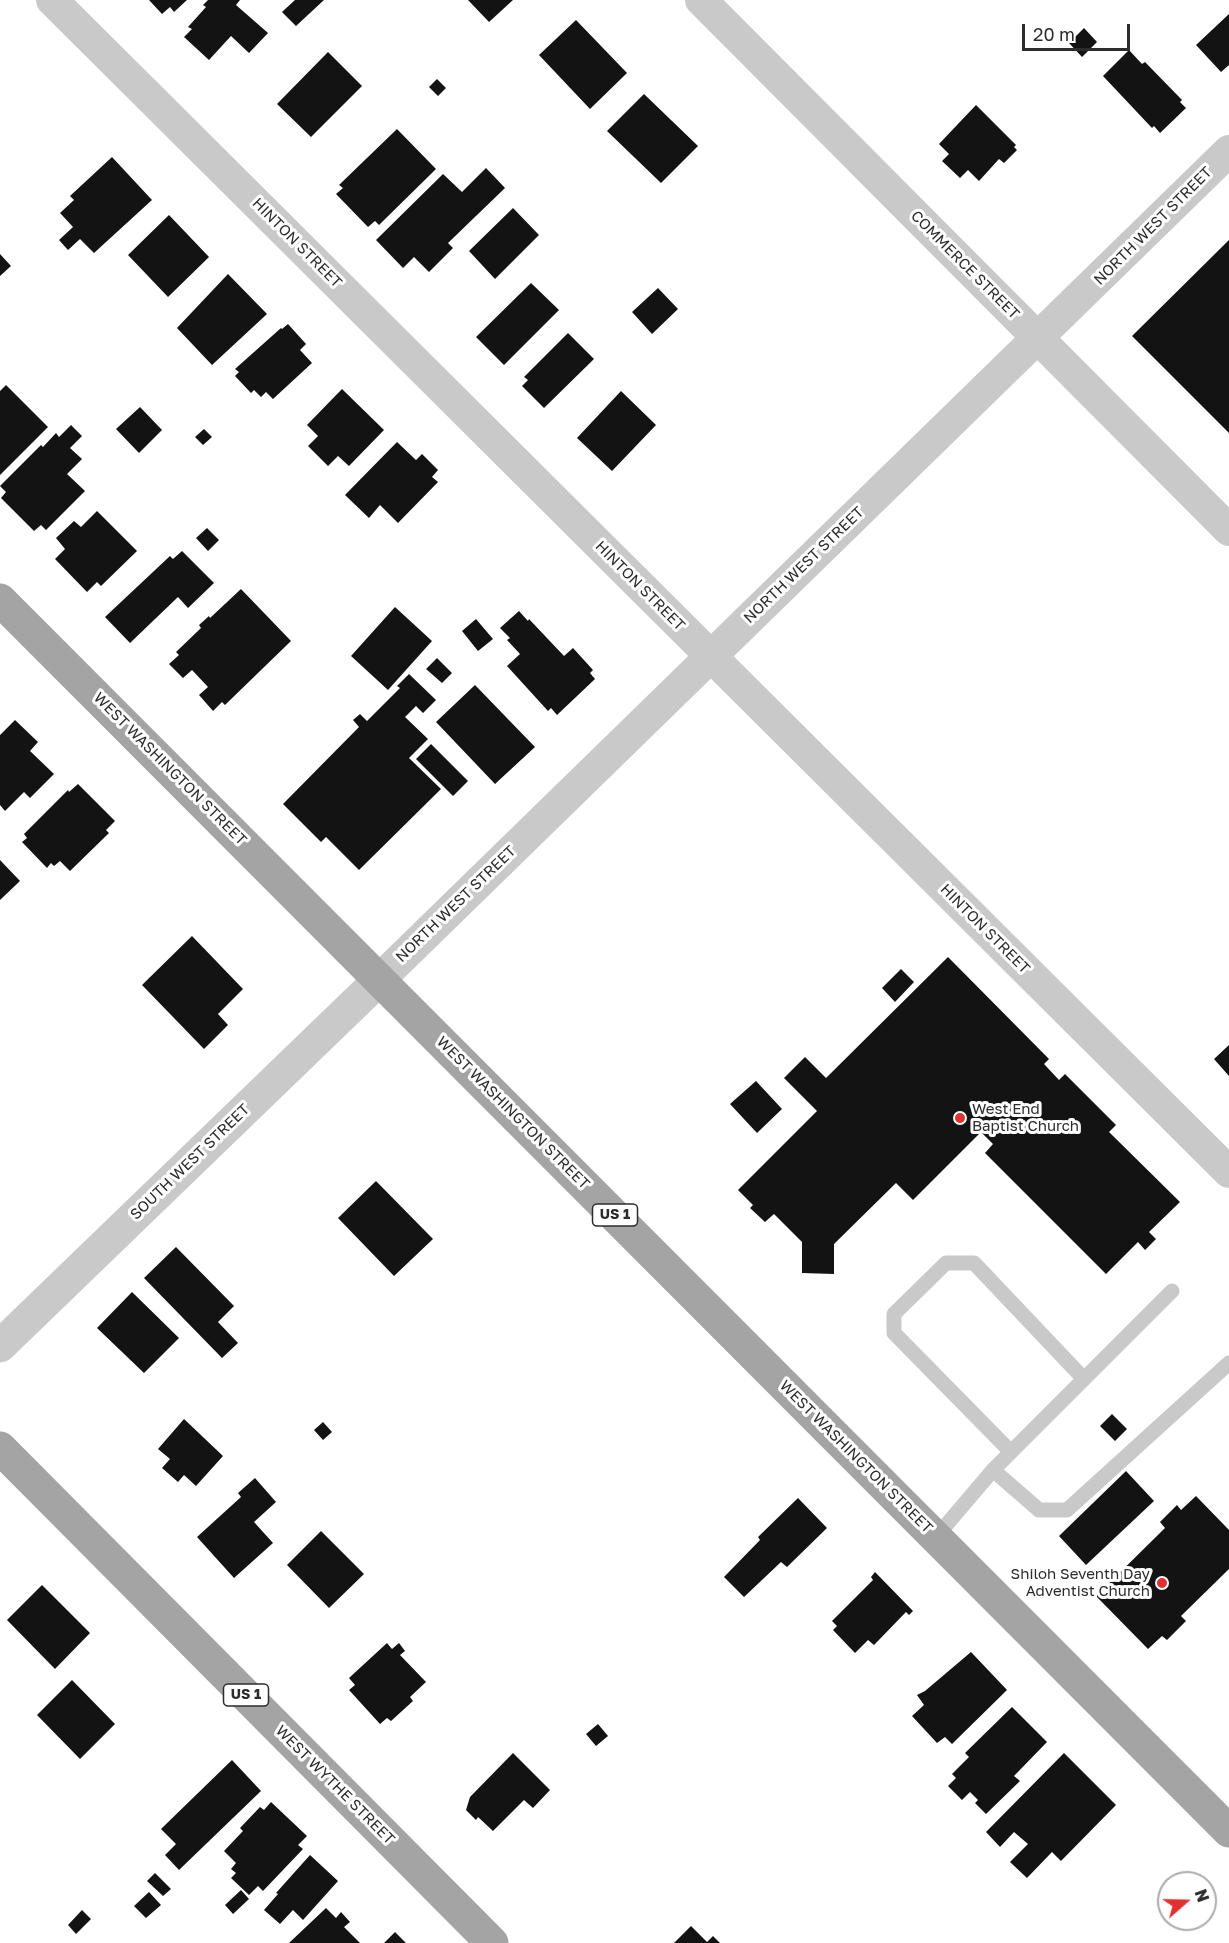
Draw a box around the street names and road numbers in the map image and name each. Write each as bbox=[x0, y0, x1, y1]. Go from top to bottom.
street label: NORTH WEST STREET bbox=[1090, 163, 1216, 289]
street label: HINTON STREET bbox=[248, 194, 346, 292]
street label: COMMERCE STREET bbox=[907, 207, 1023, 323]
street label: NORTH WEST STREET bbox=[740, 503, 868, 627]
street label: HINTON STREET bbox=[591, 537, 689, 635]
street label: WEST WASHINGTON STREET bbox=[90, 689, 250, 849]
street label: NORTH WEST STREET bbox=[392, 842, 520, 966]
street label: HINTON STREET bbox=[936, 880, 1034, 978]
street label: WEST WASHINGTON STREET bbox=[433, 1033, 593, 1193]
street label: SOUTH WEST STREET bbox=[127, 1100, 253, 1224]
road number: US 1 bbox=[592, 1204, 638, 1226]
street label: WEST WASHINGTON STREET bbox=[776, 1377, 936, 1537]
road number: US 1 bbox=[224, 1684, 268, 1706]
street label: WEST WYTHE STREET bbox=[272, 1722, 398, 1848]

